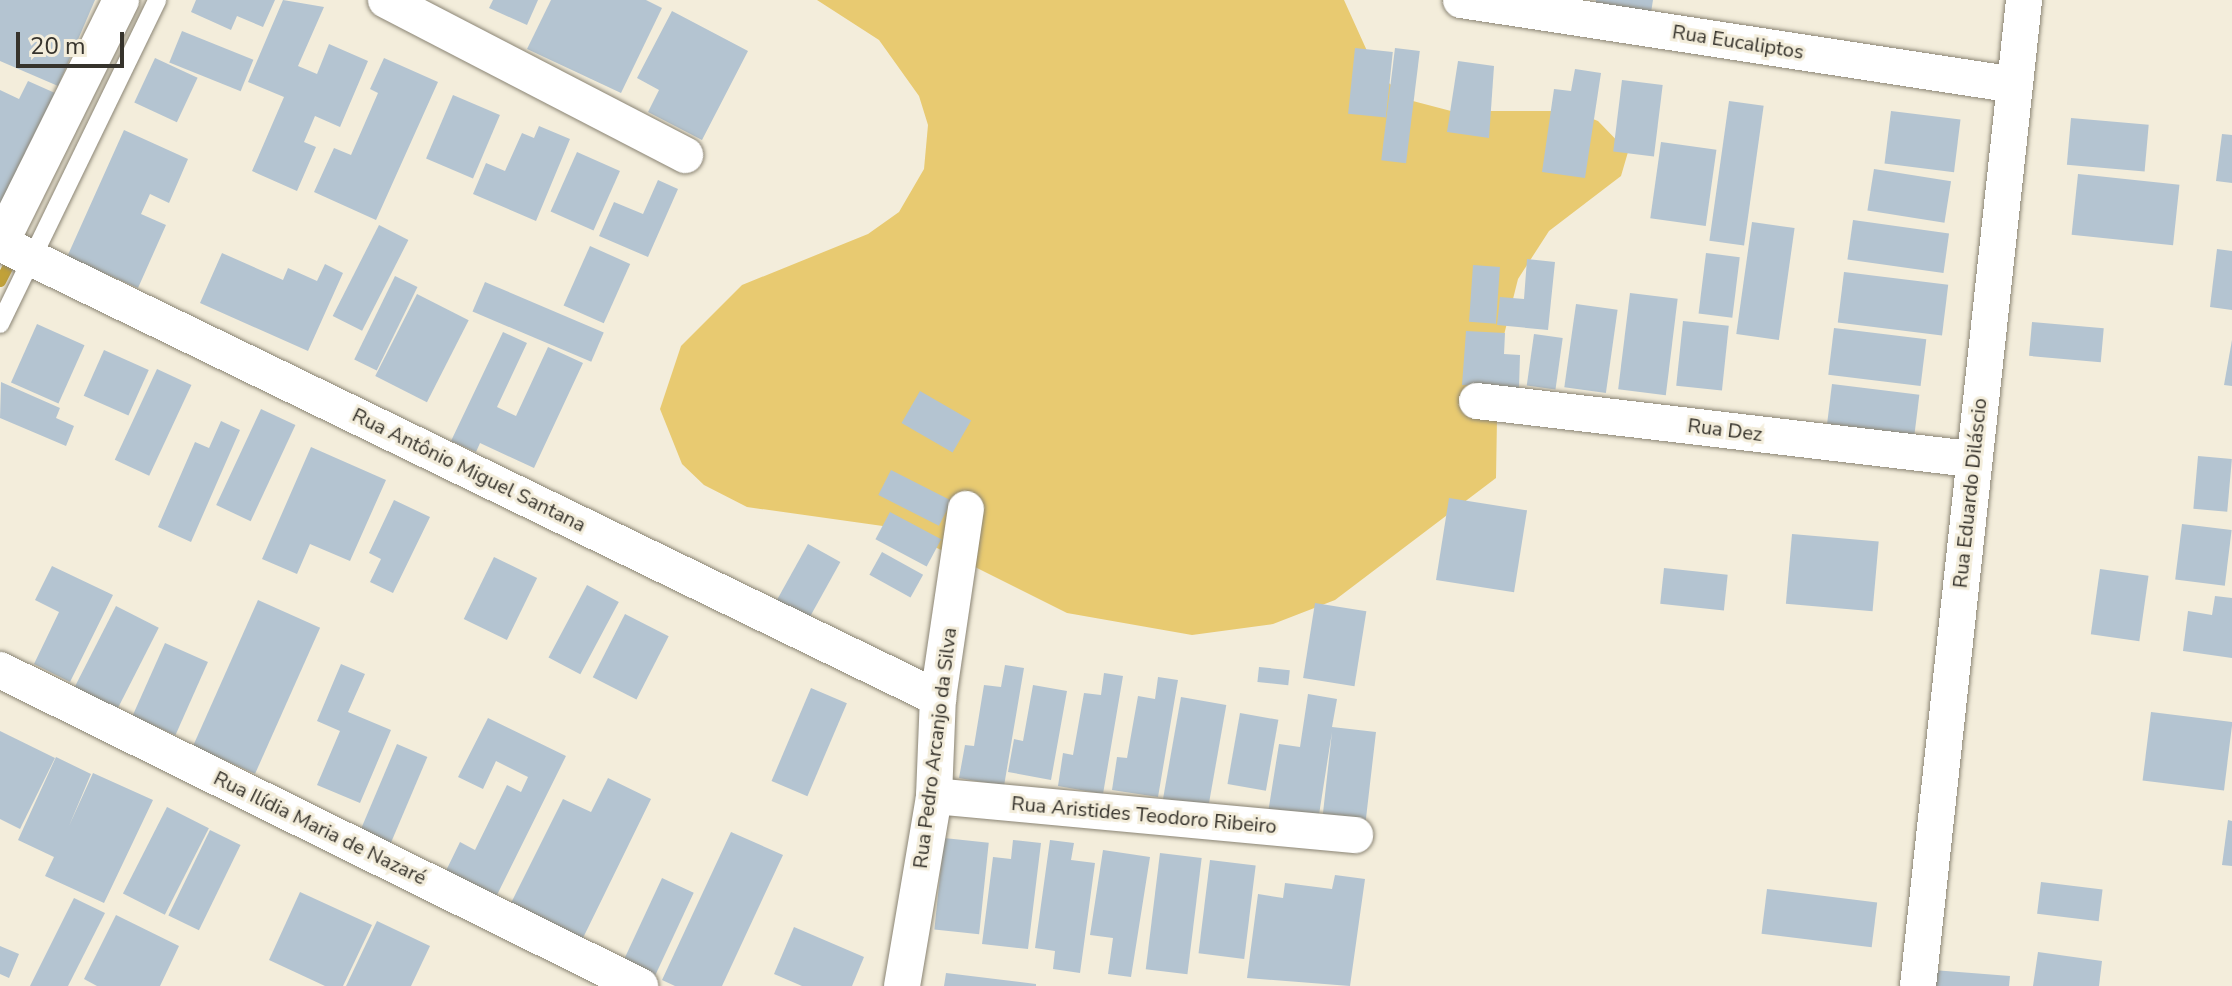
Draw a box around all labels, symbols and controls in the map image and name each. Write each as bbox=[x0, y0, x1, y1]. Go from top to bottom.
scale bar bbox=[20, 16, 128, 66]
street label: Rua Eucaliptos bbox=[1671, 20, 1805, 64]
text: 20 m bbox=[30, 30, 86, 62]
street label: Rua Eduardo Diláscio bbox=[1948, 397, 1992, 589]
street label: Rua Antônio Miguel Santana bbox=[348, 403, 590, 537]
street label: Rua Dez bbox=[1686, 414, 1764, 446]
street label: Rua Pedro Arcanjo da Silva bbox=[908, 626, 962, 870]
street label: Rua Ilídia Maria de Nazaré bbox=[210, 766, 430, 890]
street label: Rua Aristides Teodoro Ribeiro bbox=[1010, 791, 1278, 839]

